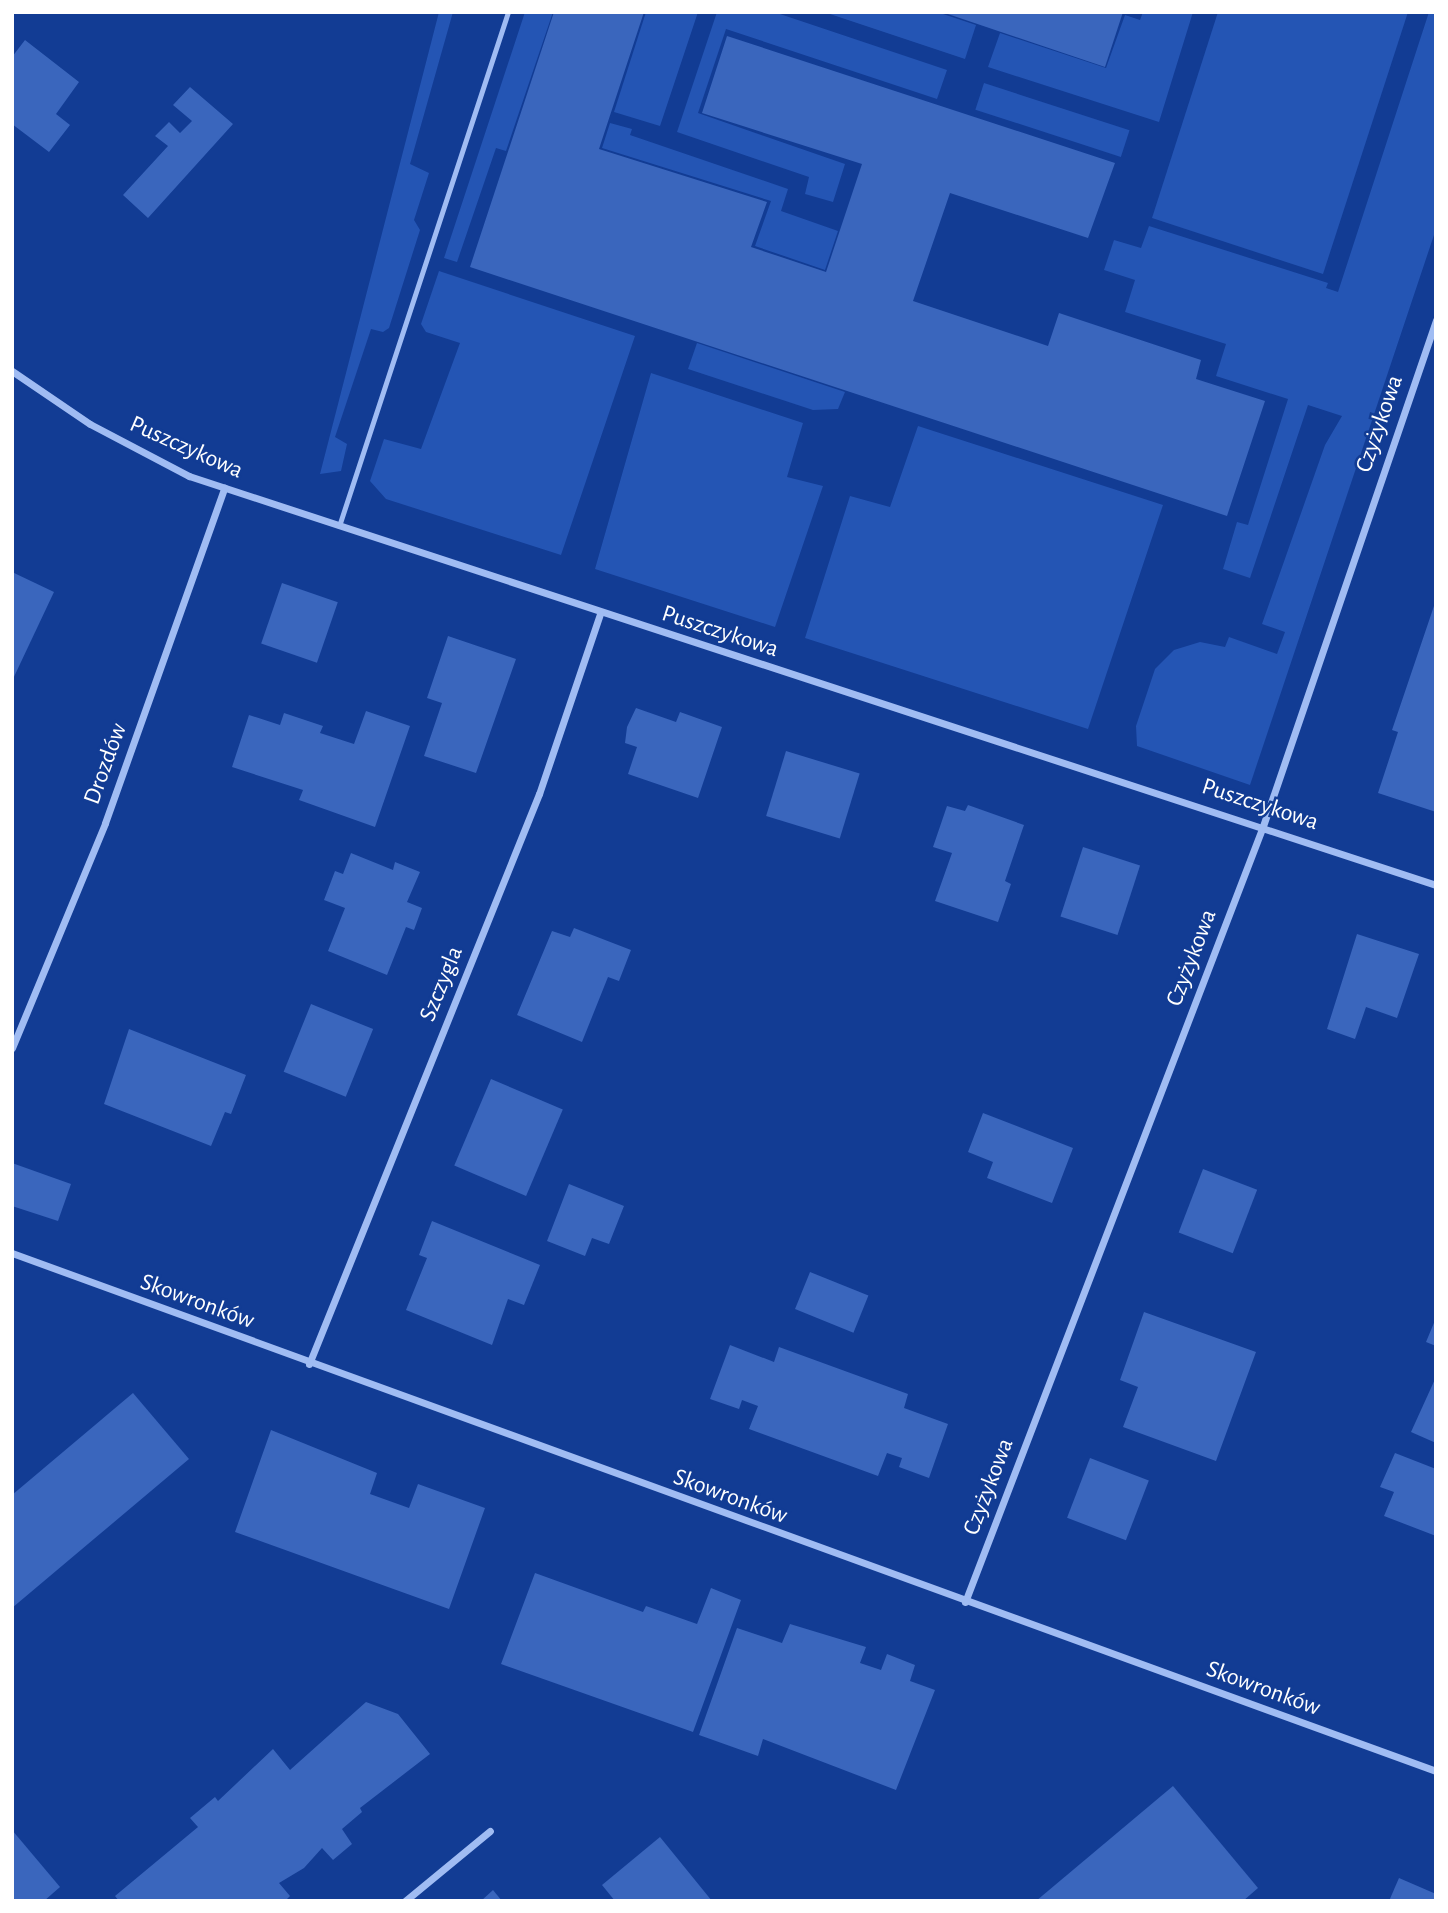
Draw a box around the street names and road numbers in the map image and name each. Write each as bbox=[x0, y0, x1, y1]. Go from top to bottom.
street label: Czyżykowa bbox=[1350, 371, 1410, 477]
street label: Puszczykowa bbox=[125, 410, 247, 486]
street label: Puszczykowa bbox=[658, 600, 782, 664]
street label: Drozdów bbox=[78, 719, 134, 809]
street label: Puszczykowa bbox=[1198, 773, 1322, 837]
street label: Czyżykowa bbox=[1160, 906, 1224, 1010]
street label: Szczygla bbox=[414, 942, 470, 1026]
street label: Skowronków bbox=[136, 1268, 258, 1336]
street label: Czyżykowa bbox=[957, 1435, 1021, 1539]
street label: Skowronków bbox=[669, 1463, 791, 1531]
street label: Skowronków bbox=[1202, 1655, 1324, 1723]

